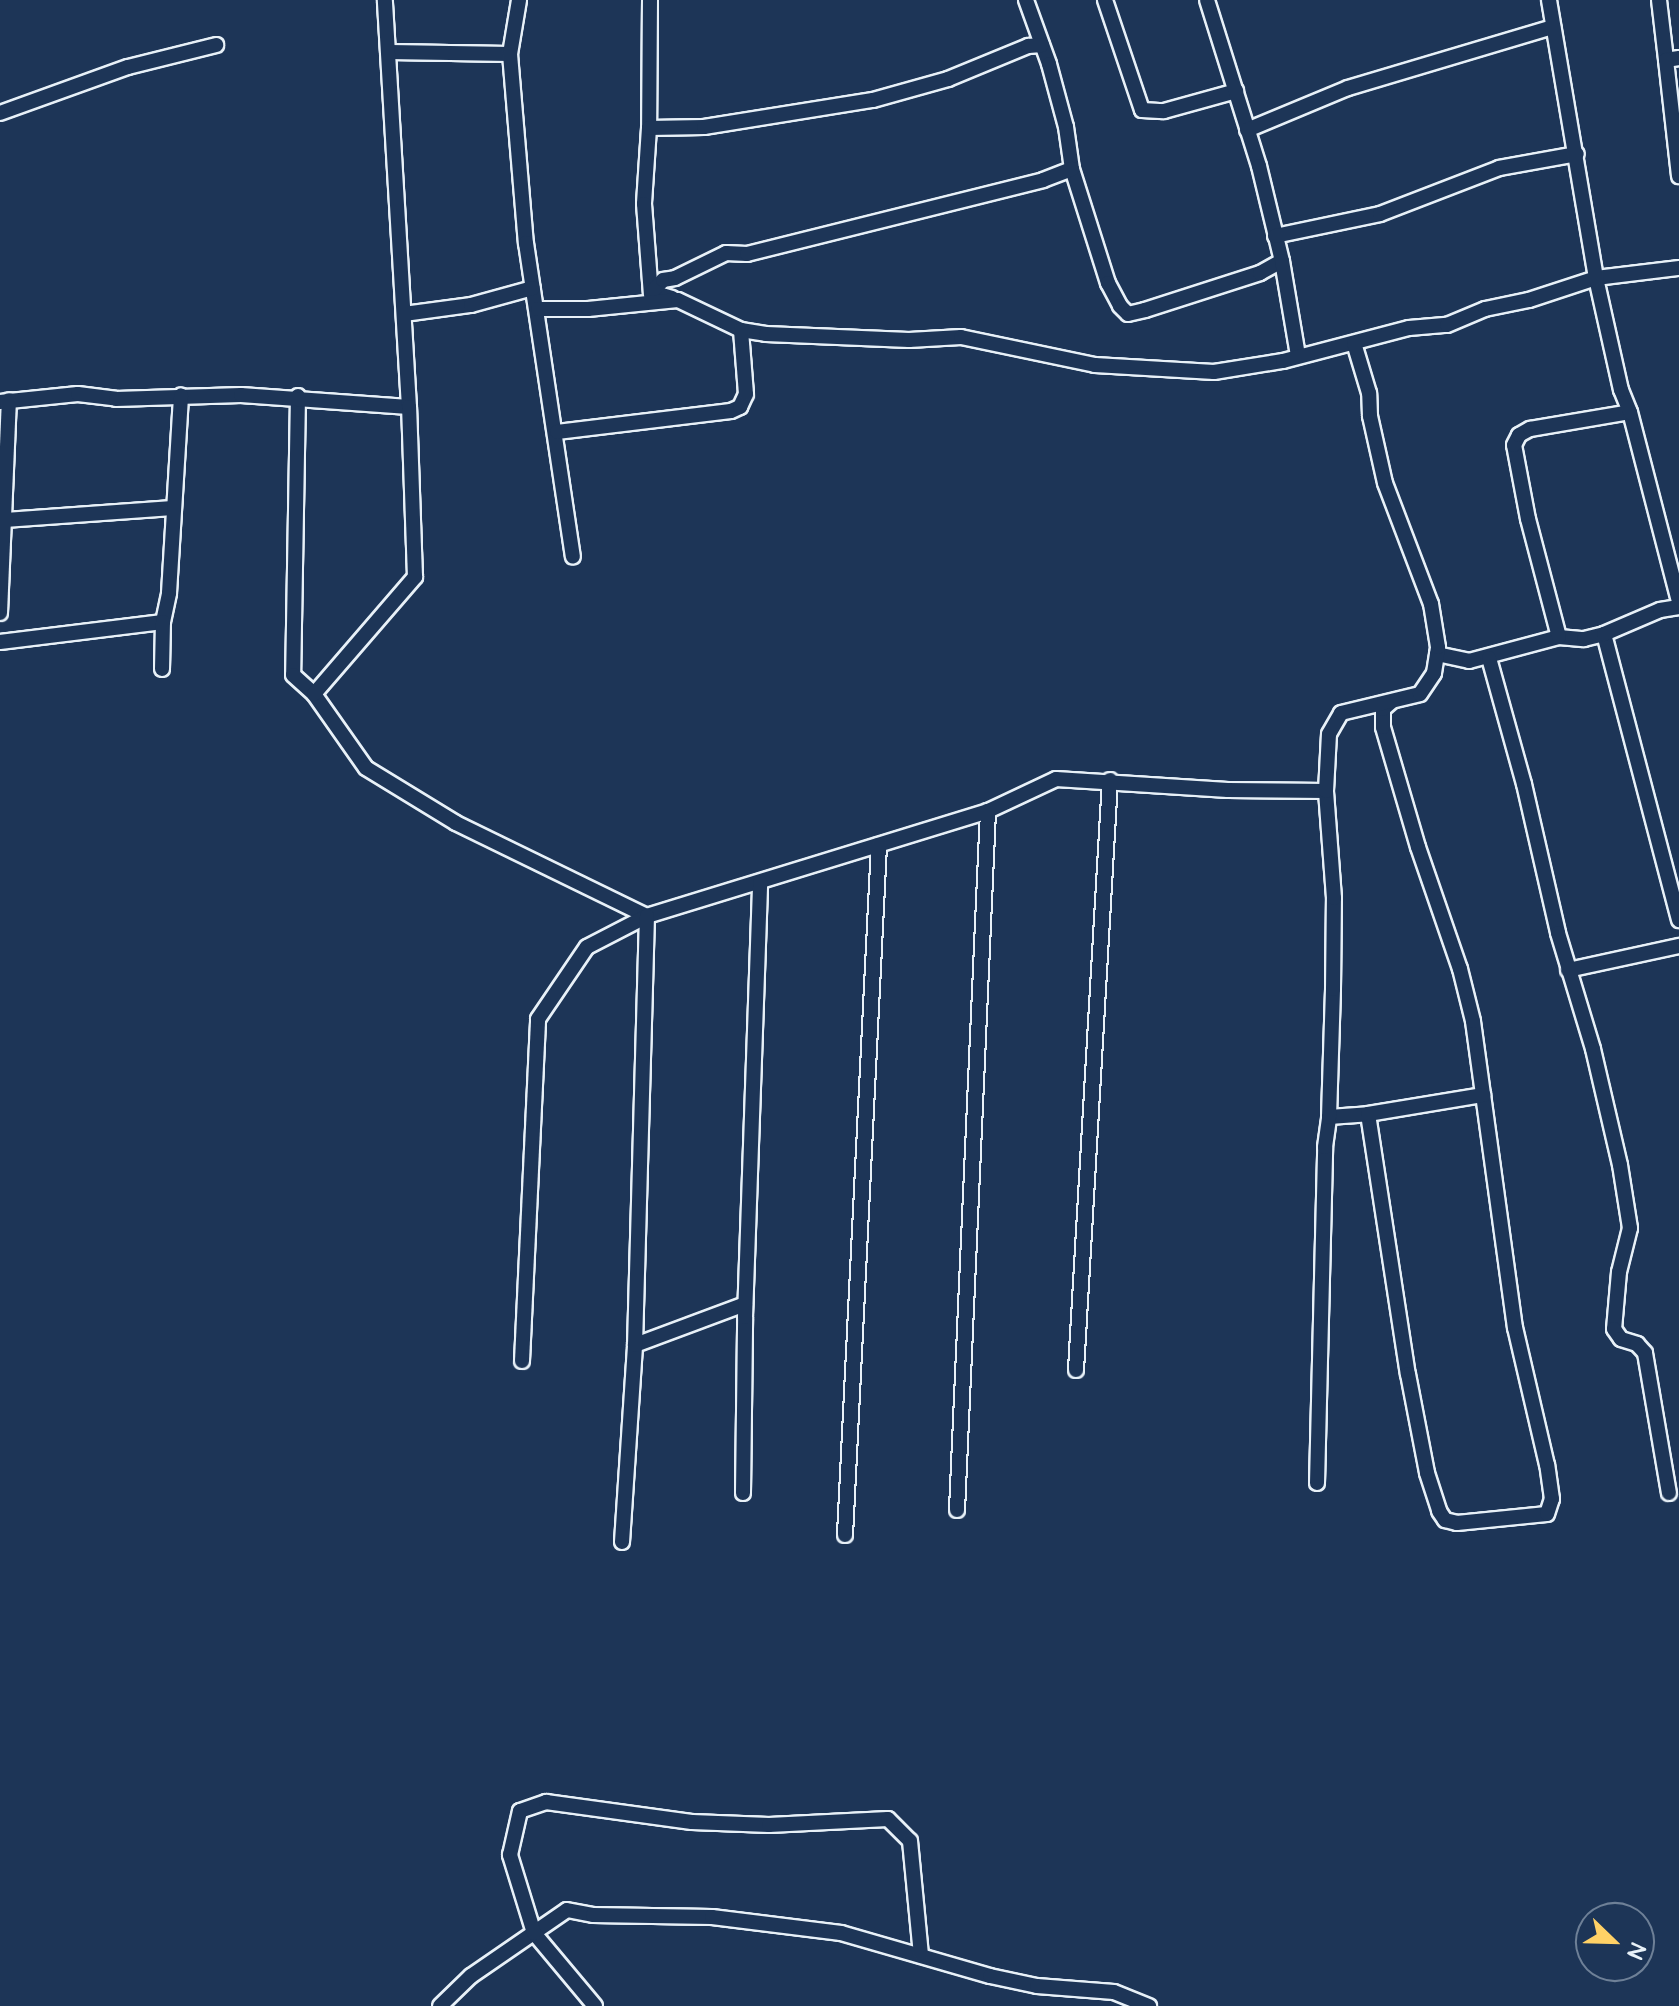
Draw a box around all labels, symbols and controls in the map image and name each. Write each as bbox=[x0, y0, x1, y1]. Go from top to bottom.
north arrow bbox=[1575, 1902, 1655, 1982]
text: N bbox=[1619, 1938, 1653, 1963]

